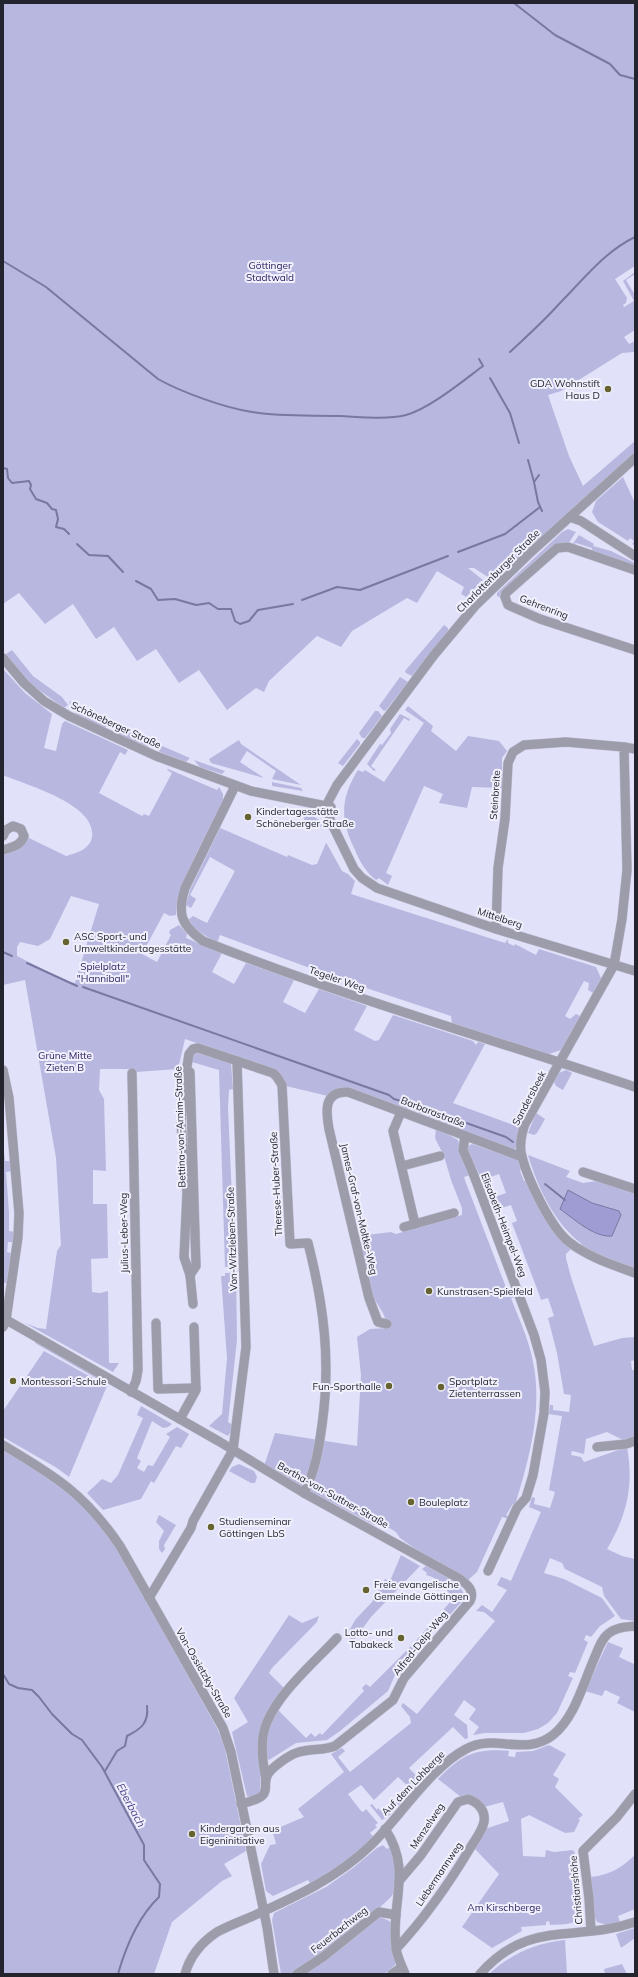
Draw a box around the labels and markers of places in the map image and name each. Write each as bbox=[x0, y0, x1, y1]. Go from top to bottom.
place label: GDA Wohnstift Haus D bbox=[530, 377, 600, 402]
marker: GDA Wohnstift Haus D bbox=[603, 384, 613, 394]
place label: Kindertagesstätte Schöneberger Straße bbox=[256, 805, 354, 830]
marker: Kindertagesstätte Schöneberger Straße bbox=[243, 812, 253, 822]
place label: ASC Sport- und Umweltkindertagesstätte bbox=[74, 930, 191, 955]
marker: ASC Sport- und Umweltkindertagesstätte bbox=[61, 937, 71, 947]
place label: Kunstrasen-Spielfeld bbox=[437, 1285, 533, 1298]
marker: Kunstrasen-Spielfeld bbox=[424, 1286, 434, 1296]
place label: Montessori-Schule bbox=[21, 1375, 106, 1388]
place label: Sportplatz Zietenterrassen bbox=[449, 1375, 521, 1400]
marker: Montessori-Schule bbox=[8, 1376, 18, 1386]
place label: Fun-Sporthalle bbox=[312, 1380, 381, 1393]
marker: Fun-Sporthalle bbox=[384, 1381, 394, 1391]
marker: Sportplatz Zietenterrassen bbox=[436, 1382, 446, 1392]
place label: Bouleplatz bbox=[419, 1496, 468, 1509]
marker: Bouleplatz bbox=[406, 1497, 416, 1507]
place label: Studienseminar Göttingen LbS bbox=[219, 1515, 292, 1540]
marker: Studienseminar Göttingen LbS bbox=[206, 1522, 216, 1532]
place label: Freie evangelische Gemeinde Göttingen bbox=[374, 1578, 469, 1603]
marker: Freie evangelische Gemeinde Göttingen bbox=[361, 1585, 371, 1595]
place label: Lotto- und Tabakeck bbox=[345, 1626, 394, 1651]
marker: Lotto- und Tabakeck bbox=[396, 1633, 406, 1643]
place label: Kindergarten aus Eigeninitiative bbox=[200, 1822, 280, 1847]
marker: Kindergarten aus Eigeninitiative bbox=[187, 1829, 197, 1839]

